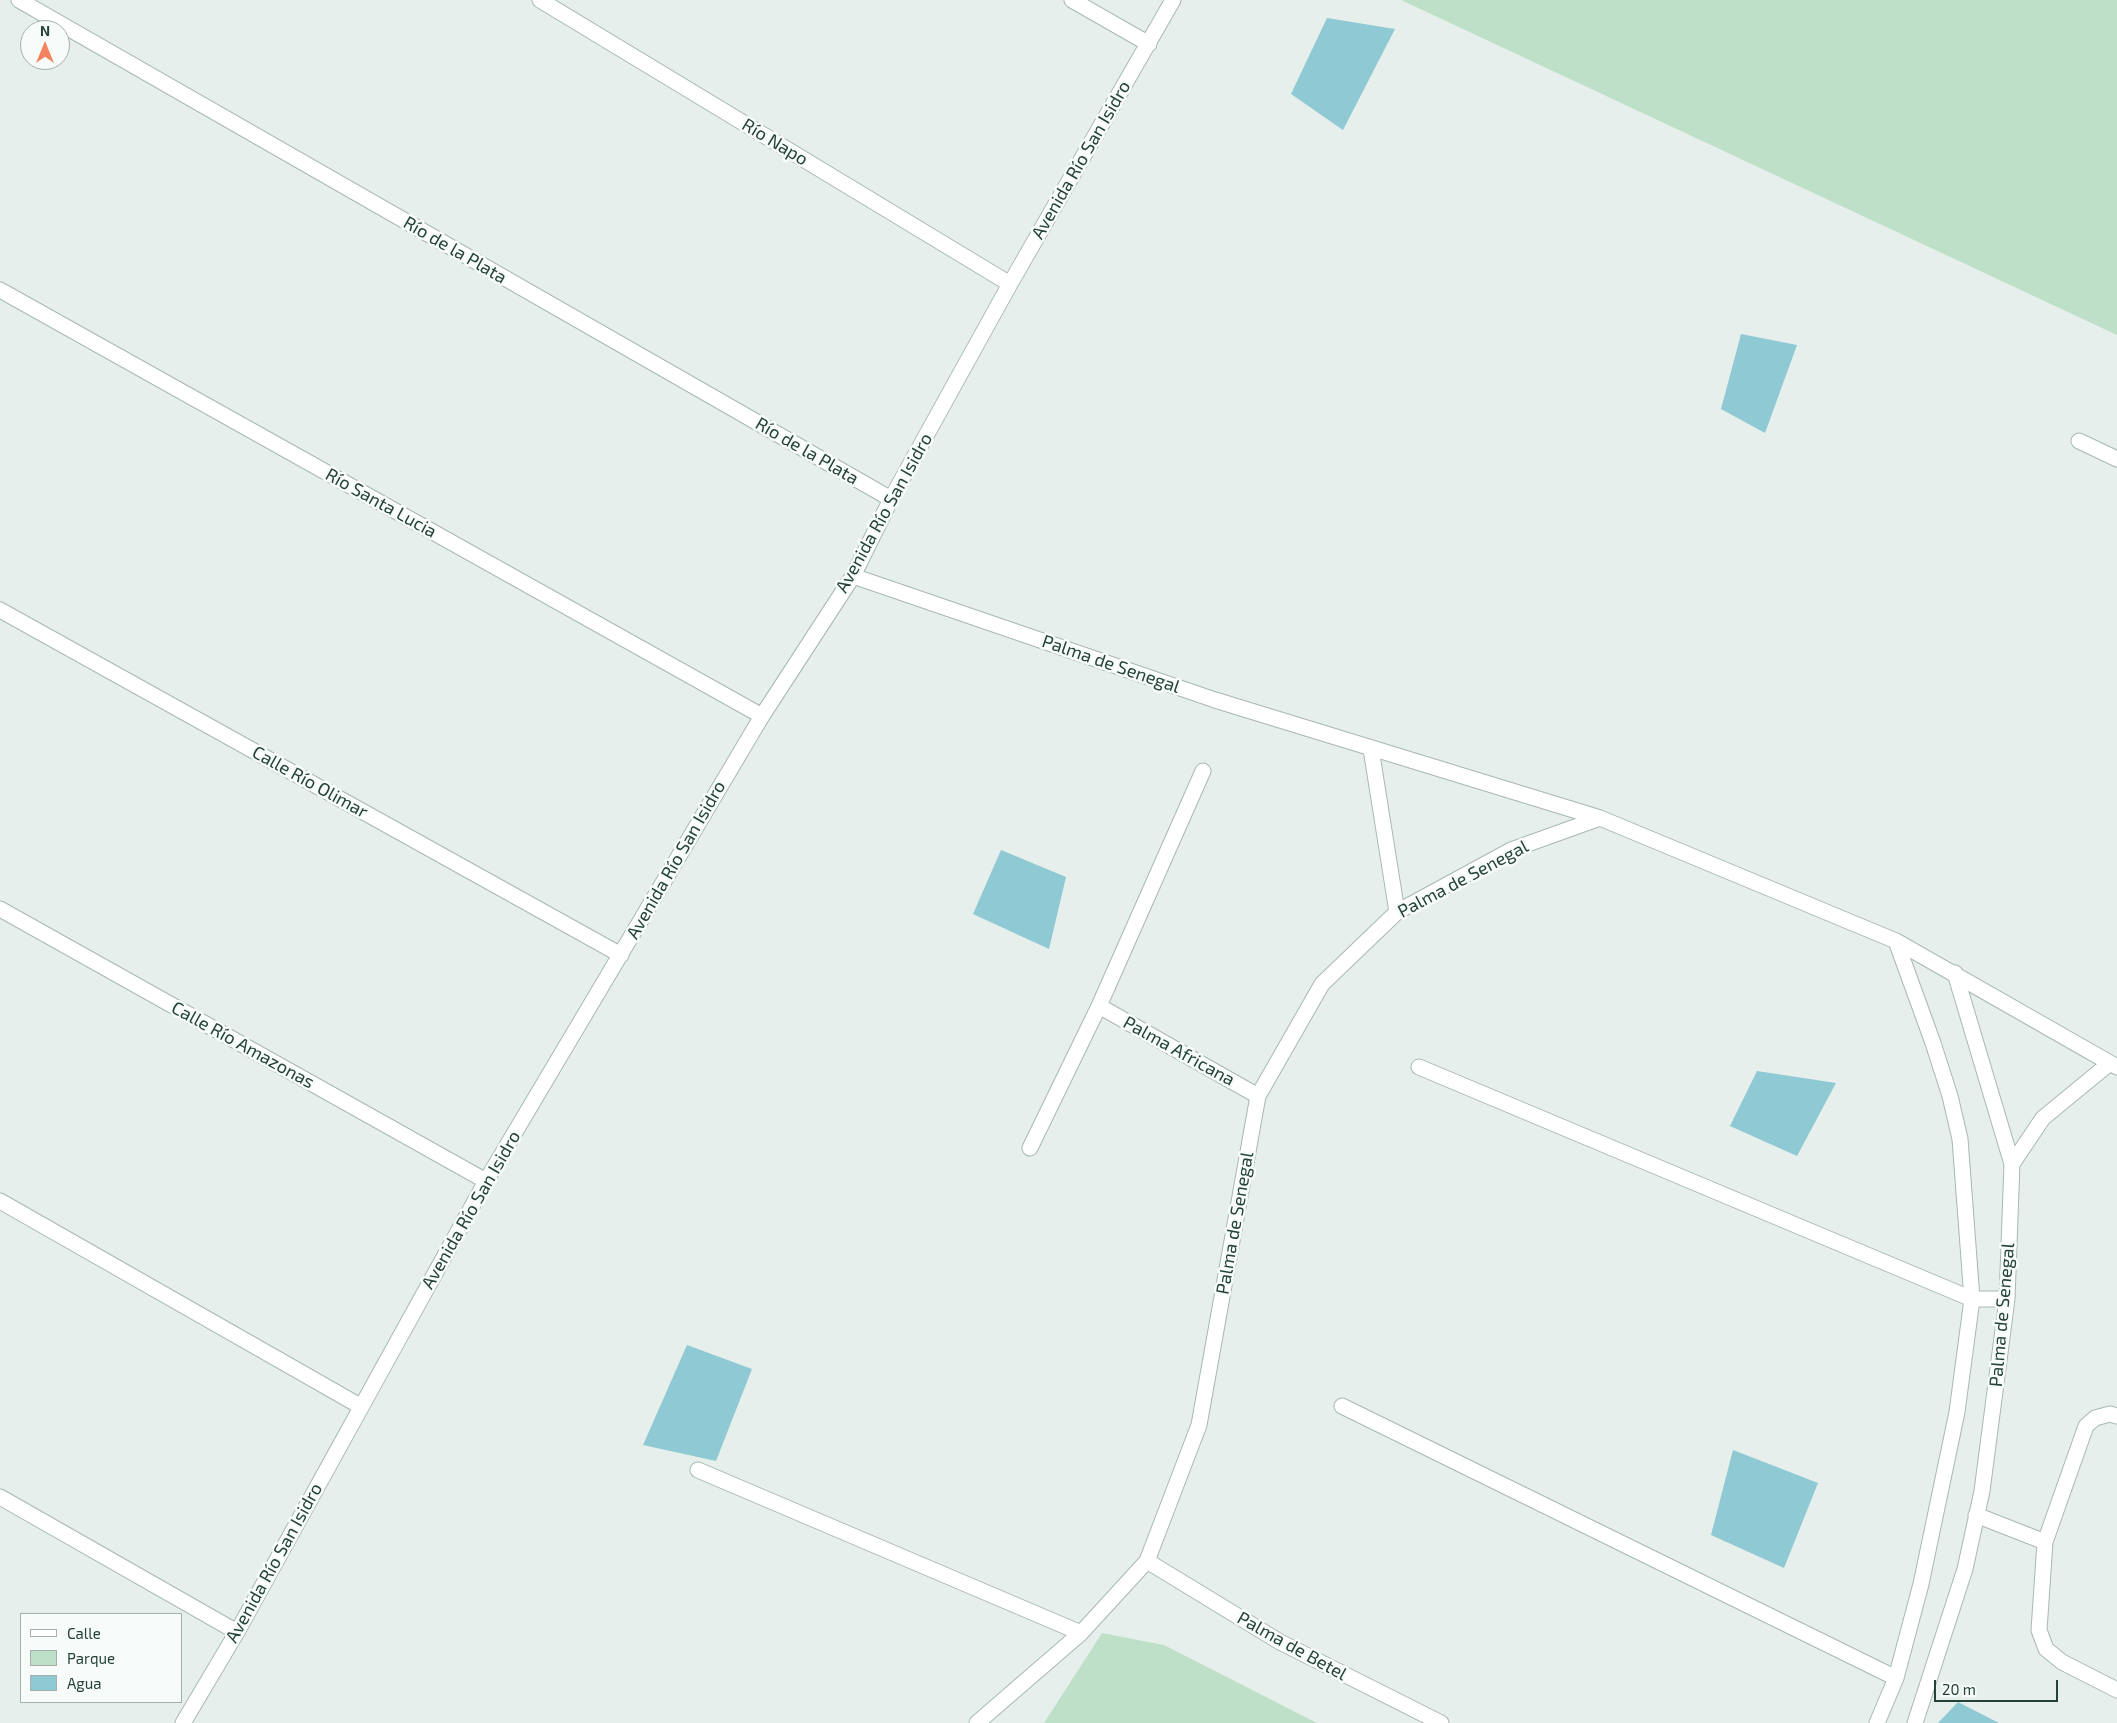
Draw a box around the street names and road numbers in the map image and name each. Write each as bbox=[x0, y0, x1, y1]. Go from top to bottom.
street label: Avenida Río San Isidro bbox=[1027, 77, 1135, 243]
street label: Río Napo bbox=[738, 114, 812, 170]
street label: Río de la Plata bbox=[400, 212, 510, 288]
street label: Río de la Plata bbox=[752, 413, 862, 489]
street label: Avenida Río San Isidro bbox=[831, 429, 937, 597]
street label: Río Santa Lucia bbox=[322, 464, 440, 542]
street label: Palma de Senegal bbox=[1039, 630, 1183, 698]
street label: Calle Río Olimar bbox=[248, 741, 372, 823]
street label: Avenida Río San Isidro bbox=[622, 777, 730, 943]
street label: Palma de Senegal bbox=[1394, 836, 1532, 922]
street label: Calle Río Amazonas bbox=[168, 997, 318, 1093]
street label: Palma Africana bbox=[1120, 1011, 1238, 1091]
street label: Avenida Río San Isidro bbox=[417, 1127, 525, 1293]
street label: Palma de Senegal bbox=[1212, 1150, 1258, 1296]
street label: Palma de Senegal bbox=[1985, 1242, 2019, 1388]
street label: Avenida Río San Isidro bbox=[221, 1479, 327, 1647]
street label: Palma de Betel bbox=[1233, 1607, 1351, 1685]

